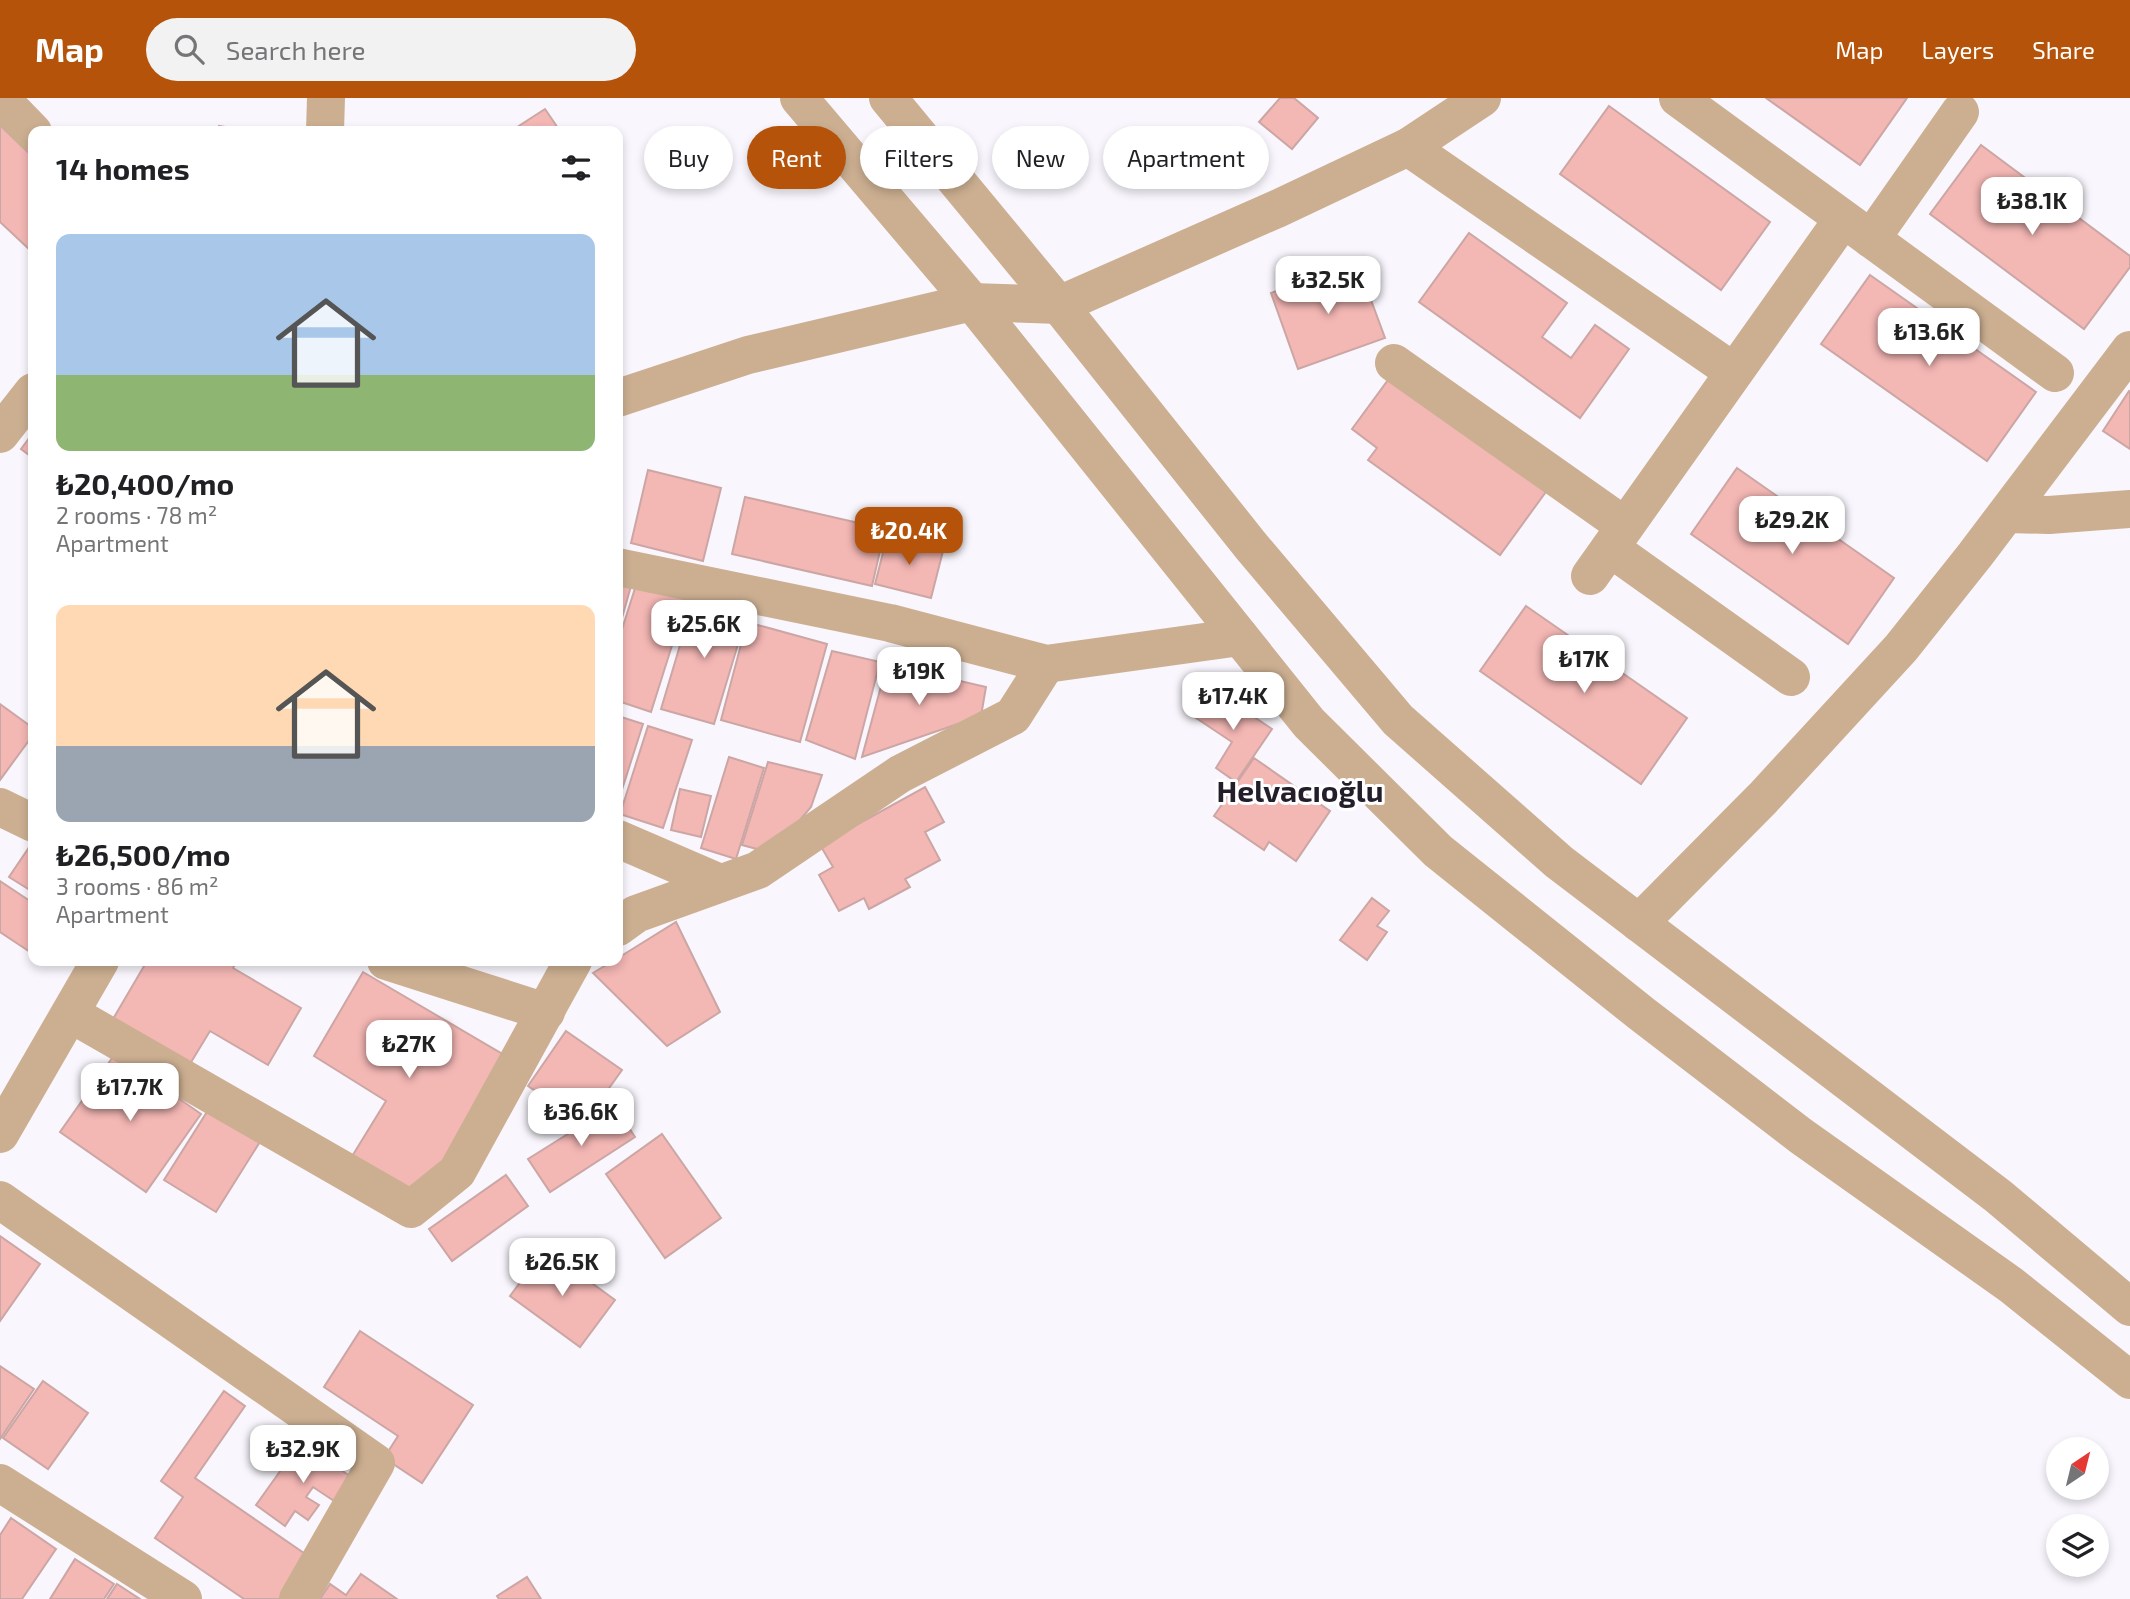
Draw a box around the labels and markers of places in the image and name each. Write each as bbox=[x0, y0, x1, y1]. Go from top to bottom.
pin: ₺38.1K bbox=[1975, 178, 2089, 237]
pin: ₺32.5K bbox=[1271, 256, 1385, 316]
pin: ₺13.6K bbox=[1872, 308, 1986, 368]
pin: ₺29.2K bbox=[1735, 496, 1849, 556]
pin: ₺20.4K bbox=[852, 508, 966, 567]
pin: ₺25.6K bbox=[647, 601, 761, 660]
pin: ₺17K bbox=[1543, 636, 1625, 695]
pin: ₺19K bbox=[878, 648, 960, 707]
pin: ₺17.4K bbox=[1176, 672, 1290, 732]
pin: ₺27K bbox=[368, 1020, 450, 1080]
pin: ₺17.7K bbox=[73, 1063, 187, 1123]
pin: ₺36.6K bbox=[524, 1088, 638, 1148]
pin: ₺26.5K bbox=[505, 1238, 619, 1298]
pin: ₺32.9K bbox=[246, 1426, 360, 1485]

